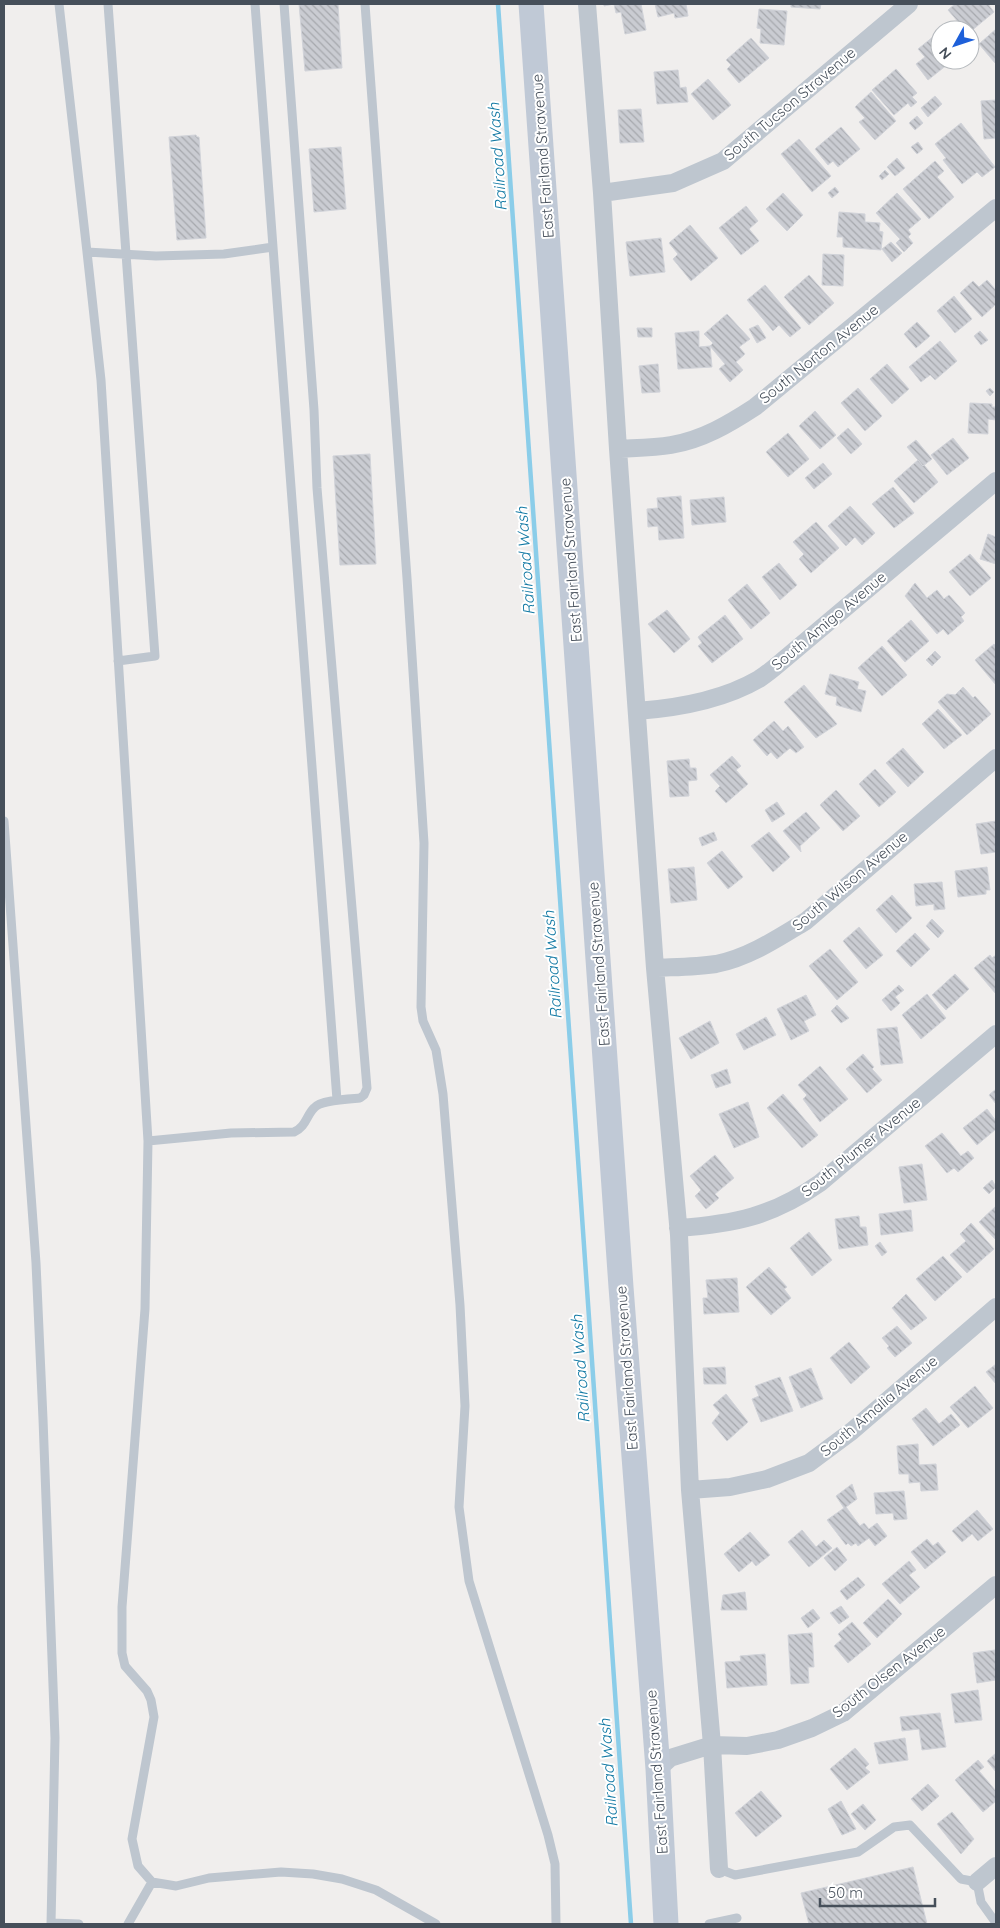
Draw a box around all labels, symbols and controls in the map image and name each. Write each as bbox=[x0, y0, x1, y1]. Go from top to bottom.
north arrow bbox=[930, 20, 980, 70]
street label: South Tucson Stravenue bbox=[720, 43, 859, 164]
text: N bbox=[935, 44, 955, 63]
street label: East Fairland Stravenue bbox=[527, 73, 558, 239]
water label: Railroad Wash bbox=[483, 101, 511, 212]
street label: South Norton Avenue bbox=[755, 300, 882, 407]
street label: East Fairland Stravenue bbox=[555, 477, 586, 643]
water label: Railroad Wash bbox=[511, 505, 539, 616]
street label: South Amigo Avenue bbox=[767, 567, 890, 674]
street label: South Wilson Avenue bbox=[788, 827, 911, 935]
street label: East Fairland Stravenue bbox=[583, 881, 614, 1047]
water label: Railroad Wash bbox=[538, 909, 566, 1020]
street label: South Plumer Avenue bbox=[797, 1093, 924, 1201]
street label: East Fairland Stravenue bbox=[611, 1285, 642, 1451]
water label: Railroad Wash bbox=[566, 1313, 594, 1424]
street label: South Amalia Avenue bbox=[816, 1351, 941, 1460]
street label: South Olsen Avenue bbox=[828, 1622, 949, 1722]
street label: East Fairland Stravenue bbox=[641, 1689, 672, 1855]
water label: Railroad Wash bbox=[594, 1717, 622, 1828]
scale bar bbox=[820, 1876, 935, 1908]
text: 50 m bbox=[828, 1883, 863, 1902]

